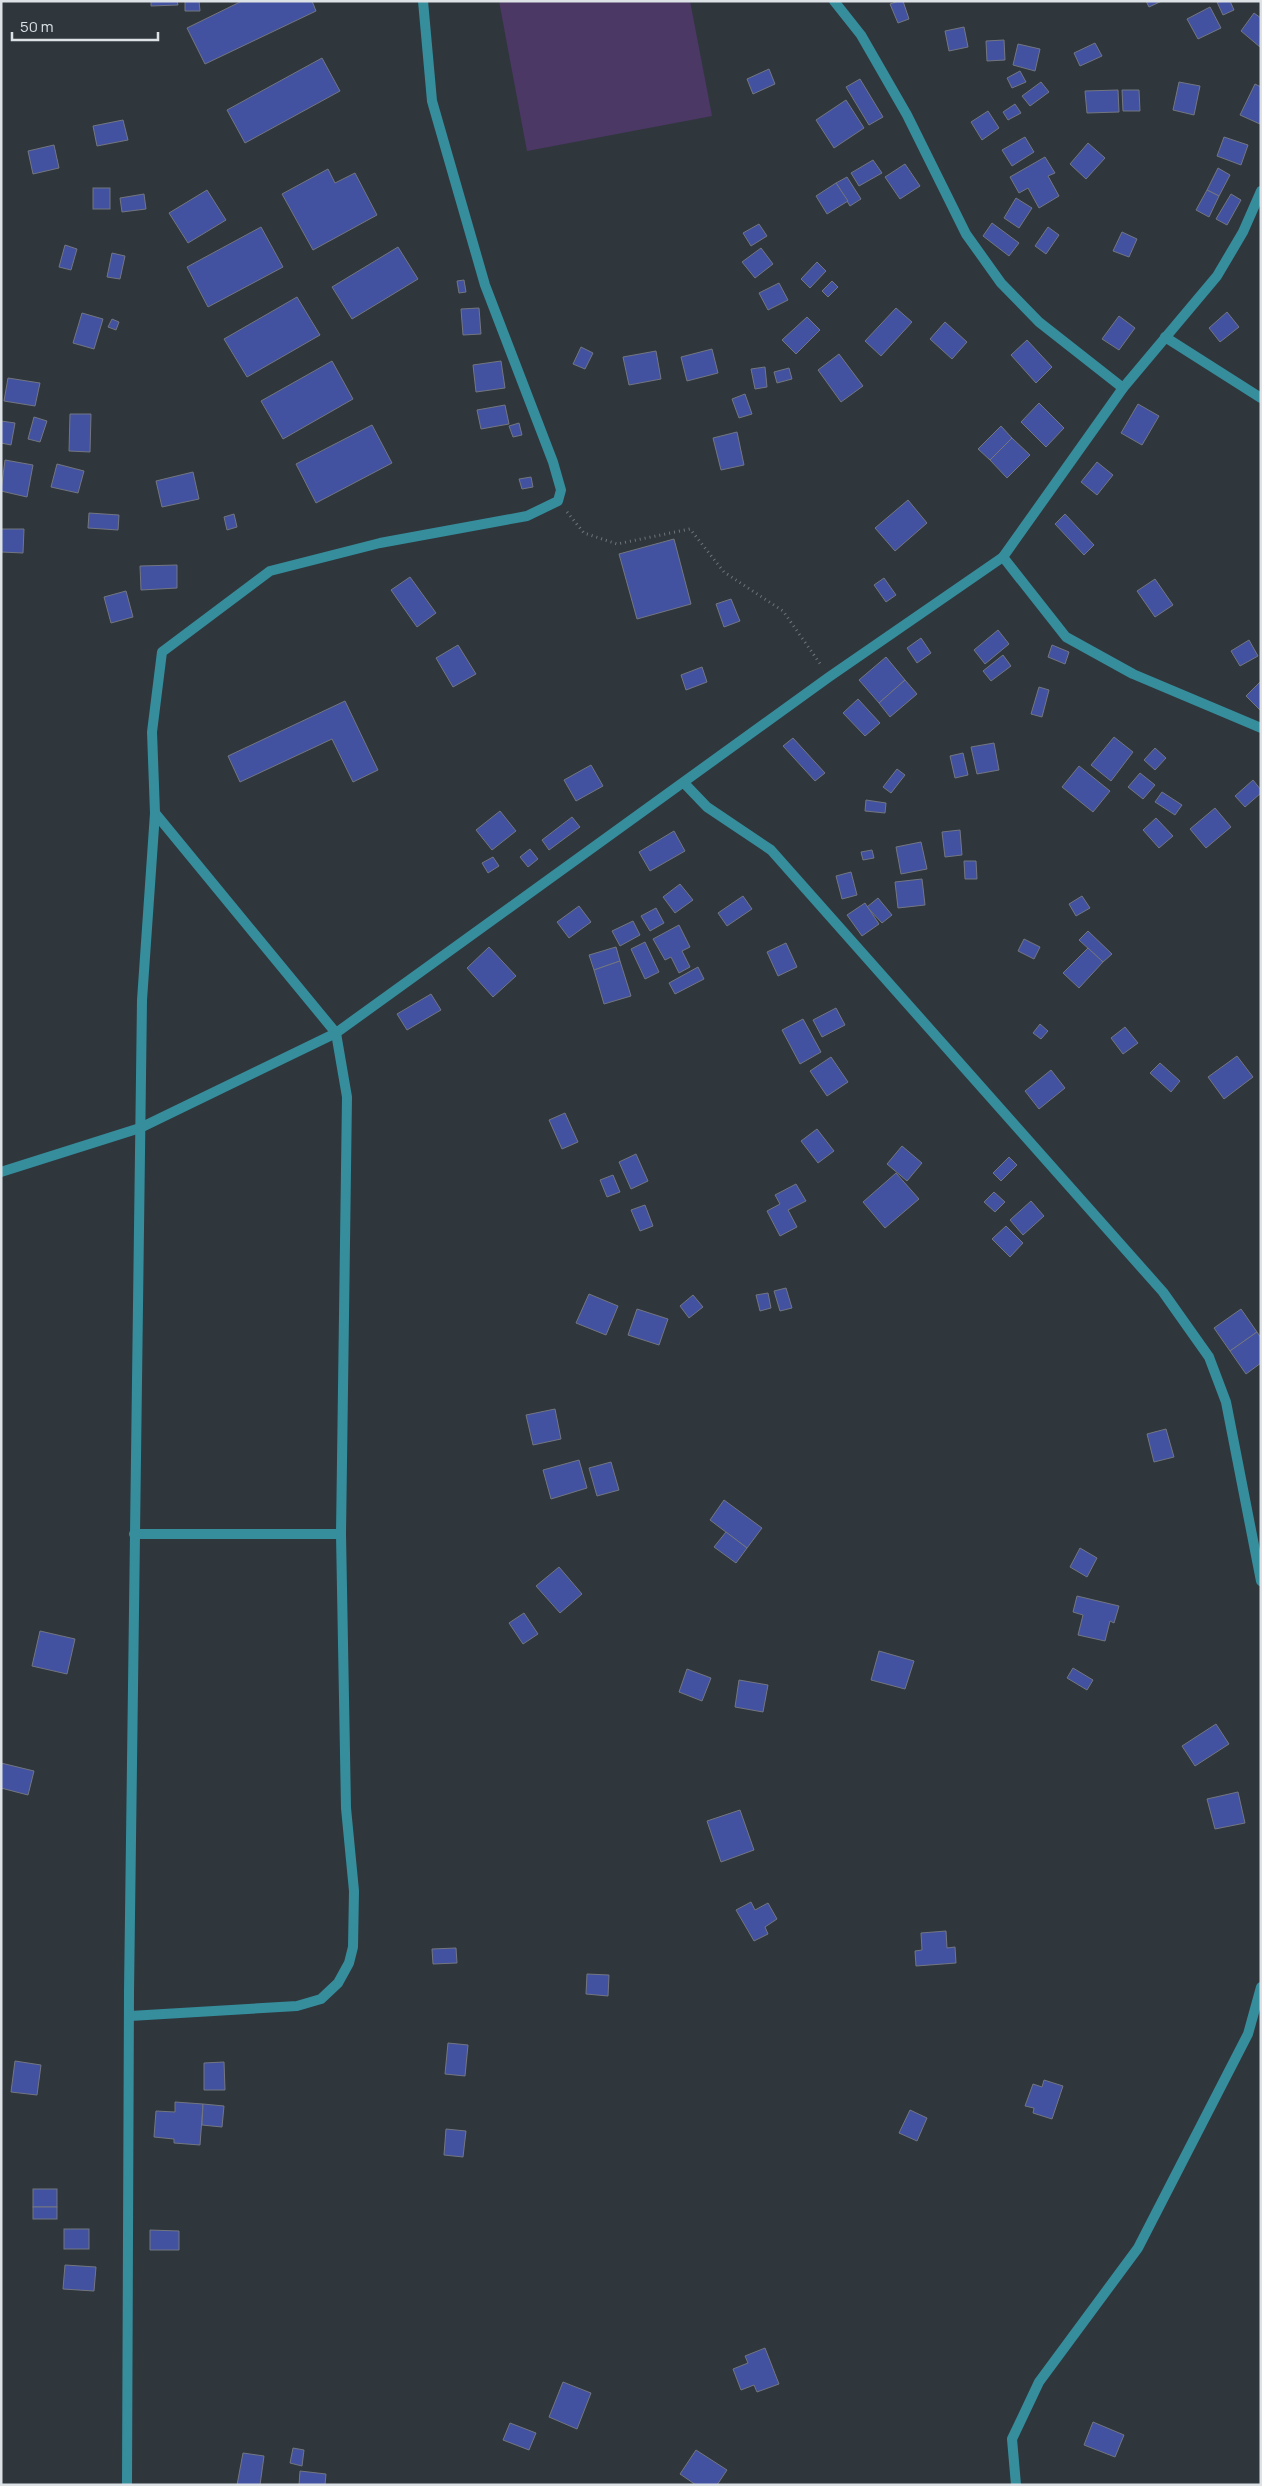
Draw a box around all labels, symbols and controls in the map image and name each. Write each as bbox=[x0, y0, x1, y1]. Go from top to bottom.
scale bar bbox=[12, 10, 159, 42]
text: 50 m bbox=[20, 16, 54, 37]

